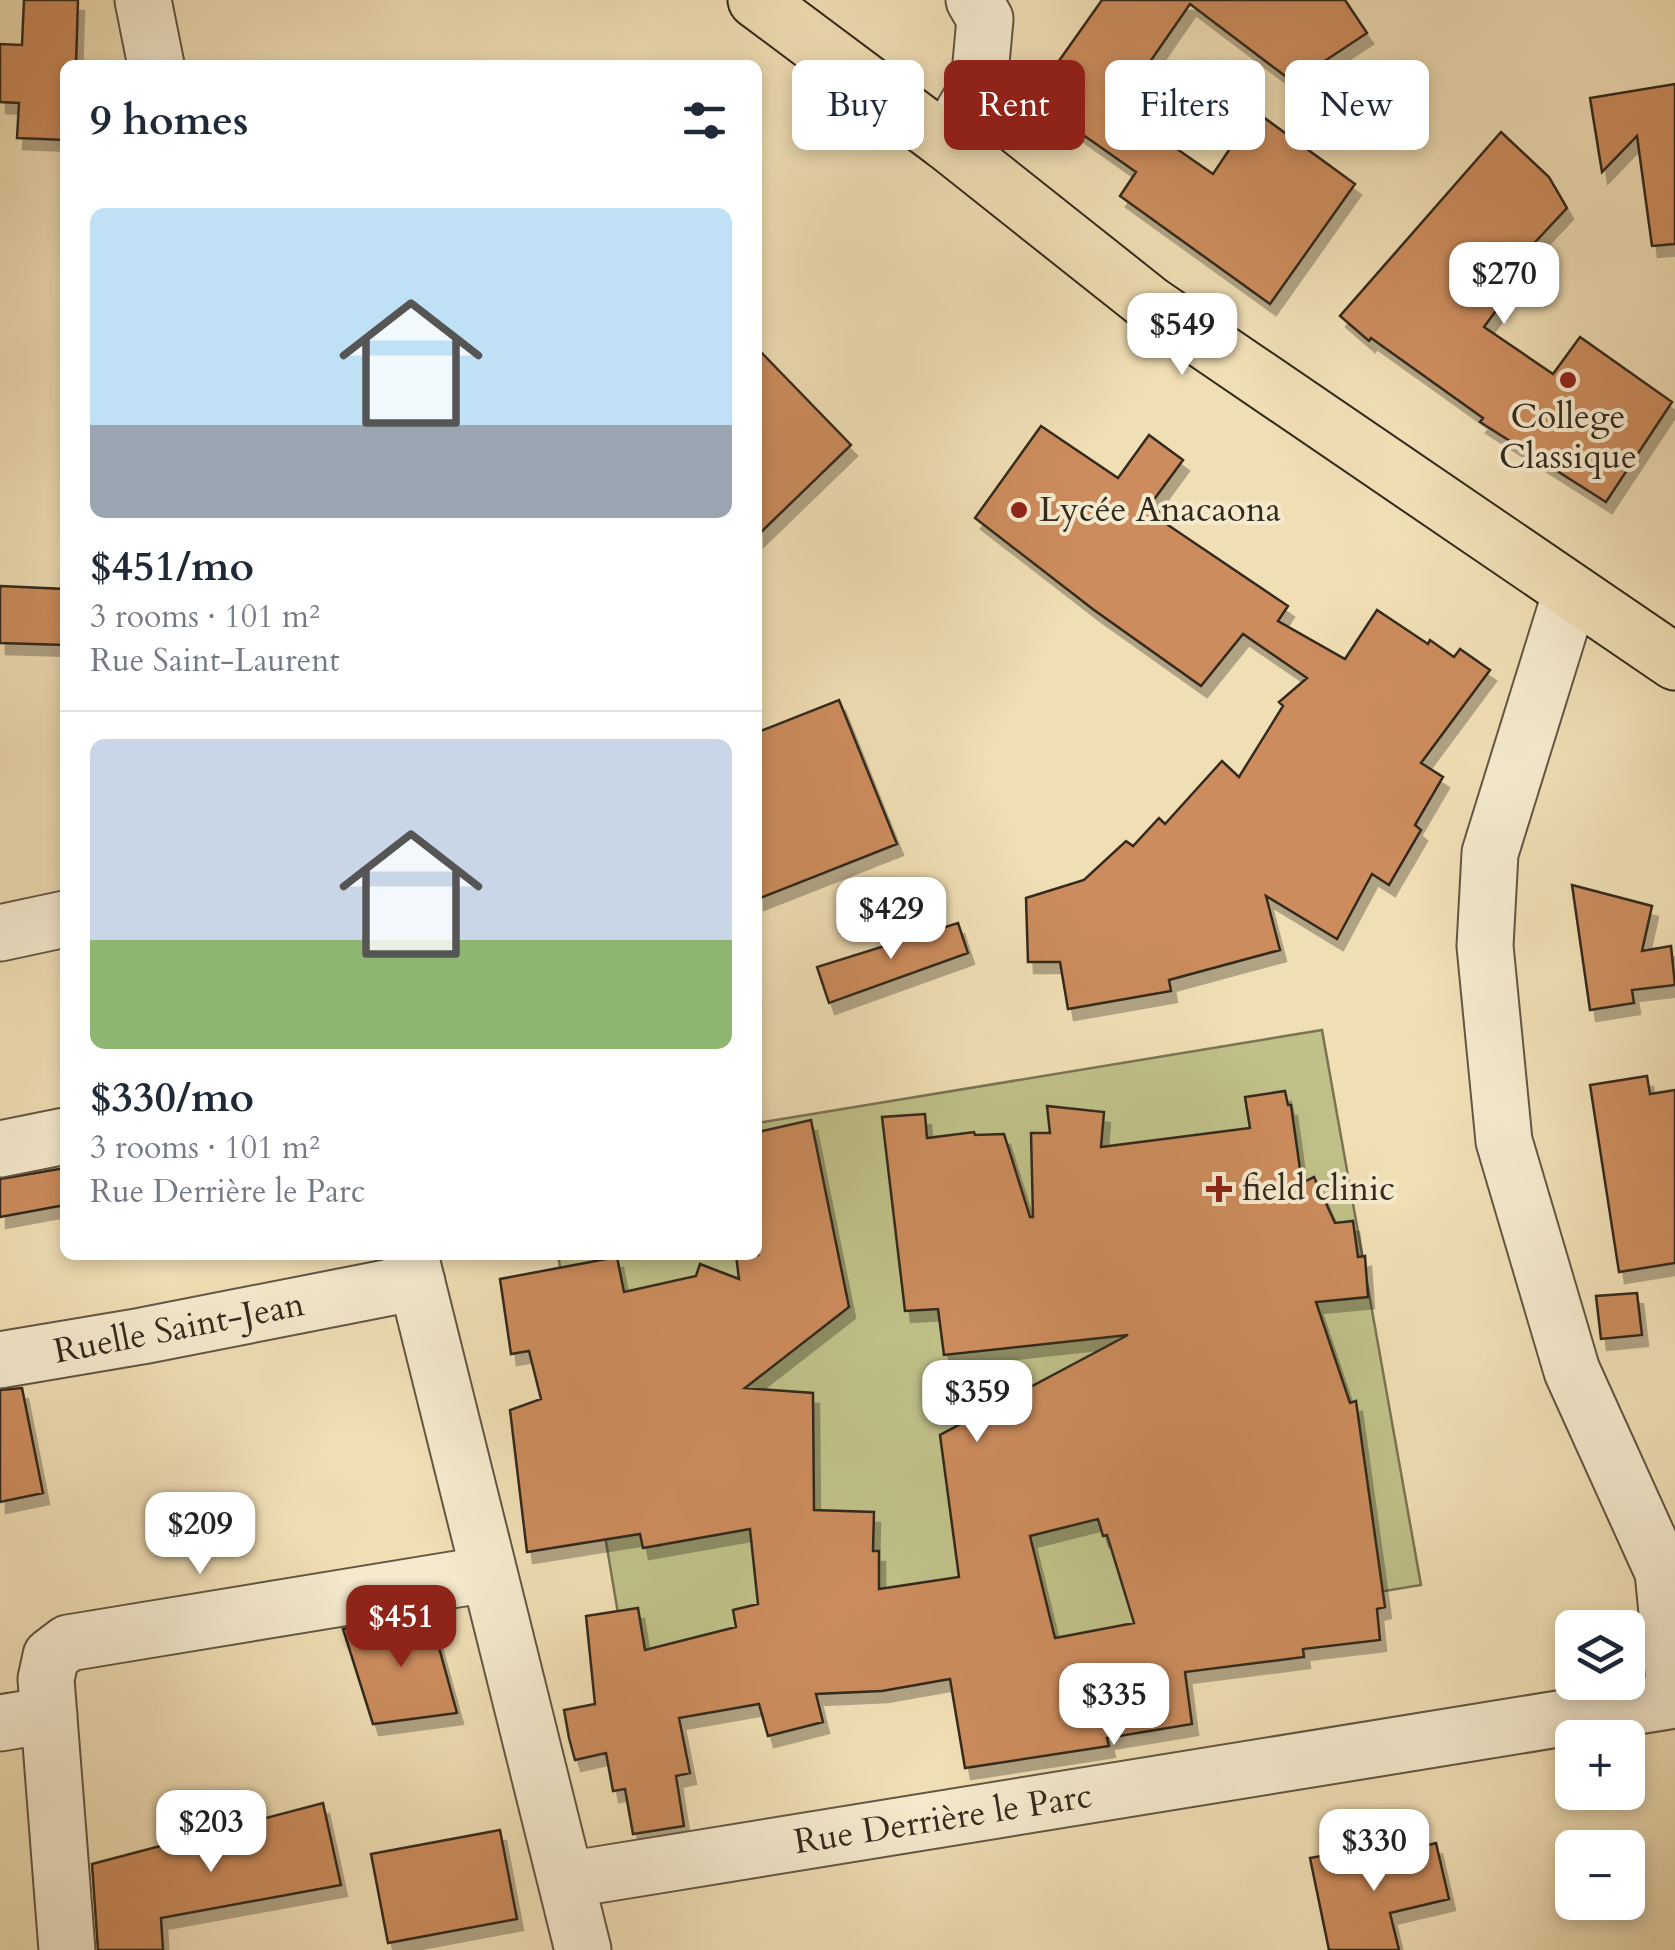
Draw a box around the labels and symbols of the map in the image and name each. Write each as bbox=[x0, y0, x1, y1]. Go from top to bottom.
pin: $270 bbox=[1445, 242, 1563, 327]
pin: $549 bbox=[1123, 293, 1241, 378]
marker: College Classique bbox=[1557, 369, 1579, 391]
place label: College Classique bbox=[1499, 393, 1637, 481]
place label: Lycée Anacaona bbox=[1039, 486, 1281, 534]
marker: Lycée Anacaona bbox=[1008, 499, 1030, 521]
pin: $429 bbox=[832, 877, 950, 962]
place label: field clinic bbox=[1242, 1165, 1395, 1213]
marker: field clinic bbox=[1206, 1176, 1232, 1202]
street label: Ruelle Saint-Jean bbox=[50, 1280, 308, 1376]
pin: $359 bbox=[918, 1360, 1036, 1445]
pin: $209 bbox=[141, 1492, 259, 1577]
pin: $451 bbox=[342, 1585, 460, 1670]
pin: $335 bbox=[1055, 1663, 1173, 1748]
street label: Rue Derrière le Parc bbox=[791, 1772, 1095, 1866]
pin: $203 bbox=[152, 1790, 270, 1875]
pin: $330 bbox=[1315, 1809, 1433, 1894]

